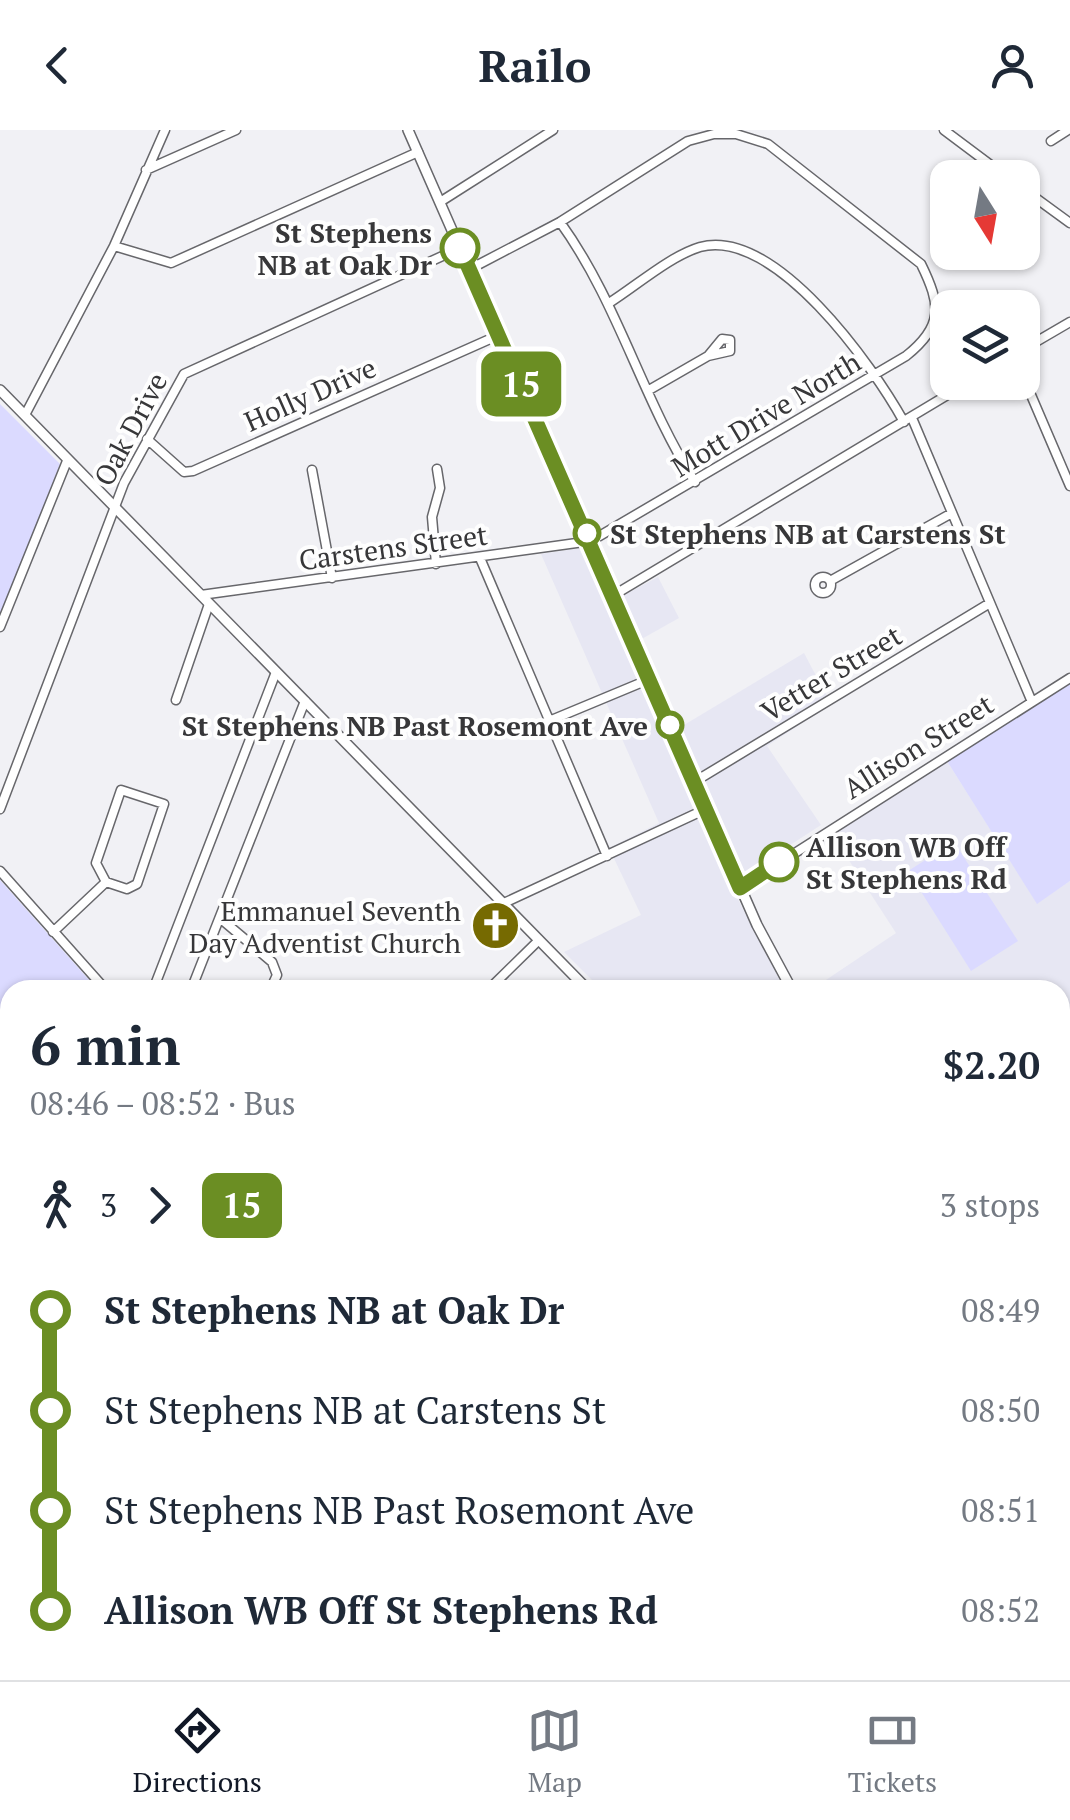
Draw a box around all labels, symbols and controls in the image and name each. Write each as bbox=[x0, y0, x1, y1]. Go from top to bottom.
text: Railo bbox=[478, 35, 592, 95]
icon: back bbox=[30, 38, 85, 93]
icon: person bbox=[985, 38, 1040, 93]
north arrow bbox=[930, 160, 1040, 270]
map controls bbox=[930, 160, 1040, 400]
place label: St Stephens NB at Oak Dr bbox=[257, 214, 432, 283]
marker: St Stephens NB at Oak Dr bbox=[441, 229, 479, 267]
button: layers bbox=[930, 290, 1040, 400]
street label: Mott Drive North bbox=[665, 343, 867, 485]
street label: Holly Drive bbox=[238, 349, 382, 439]
line badge: 15 bbox=[476, 352, 566, 416]
text: 15 bbox=[501, 361, 541, 407]
street label: Oak Drive bbox=[85, 366, 175, 492]
street label: Carstens Street bbox=[296, 515, 490, 579]
place label: St Stephens NB at Carstens St bbox=[610, 515, 1006, 552]
marker: St Stephens NB at Carstens St bbox=[574, 520, 600, 546]
street label: Vetter Street bbox=[754, 616, 909, 729]
street label: Allison Street bbox=[836, 685, 1000, 807]
place label: St Stephens NB Past Rosemont Ave bbox=[182, 707, 648, 744]
marker: St Stephens NB Past Rosemont Ave bbox=[657, 712, 683, 738]
place label: Allison WB Off St Stephens Rd bbox=[806, 828, 1008, 897]
marker: Allison WB Off St Stephens Rd bbox=[760, 843, 798, 881]
place label: Emmanuel Seventh Day Adventist Church bbox=[189, 892, 461, 961]
church icon: Emmanuel Seventh Day Adventist Church bbox=[470, 900, 522, 952]
text: 6 min bbox=[30, 1008, 180, 1081]
text: $2.20 bbox=[943, 1040, 1040, 1090]
text: 08:46 – 08:52 · Bus bbox=[30, 1082, 296, 1124]
icon: walk bbox=[30, 1178, 85, 1233]
icon: forward bbox=[132, 1178, 187, 1233]
text: 15 bbox=[222, 1182, 262, 1228]
text: 3 bbox=[100, 1184, 117, 1226]
text: 3 stops bbox=[940, 1184, 1040, 1226]
text: St Stephens NB at Oak Dr bbox=[104, 1285, 564, 1335]
text: 08:49 bbox=[961, 1289, 1040, 1331]
text: St Stephens NB at Carstens St bbox=[104, 1385, 606, 1435]
text: 08:50 bbox=[961, 1389, 1040, 1431]
text: St Stephens NB Past Rosemont Ave bbox=[104, 1485, 694, 1535]
text: 08:51 bbox=[961, 1489, 1040, 1531]
text: Allison WB Off St Stephens Rd bbox=[104, 1585, 658, 1635]
text: 08:52 bbox=[961, 1589, 1040, 1631]
tab: Directions bbox=[133, 1703, 262, 1800]
tab: Map bbox=[527, 1703, 582, 1800]
tab: Tickets bbox=[848, 1703, 937, 1800]

